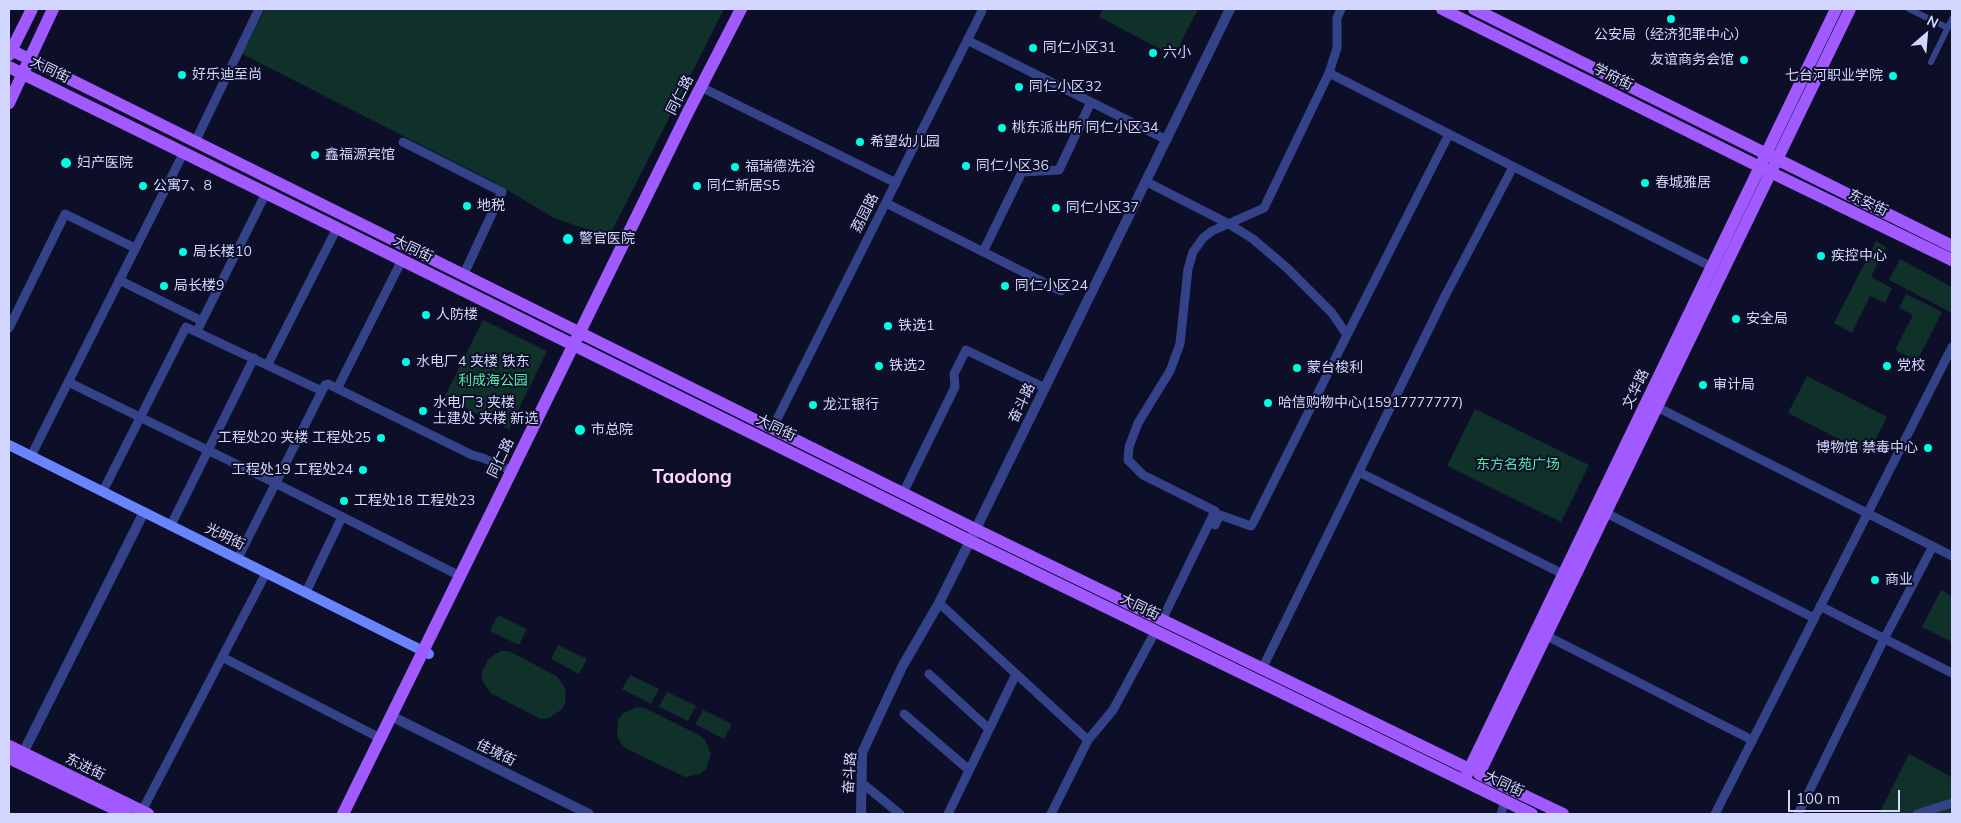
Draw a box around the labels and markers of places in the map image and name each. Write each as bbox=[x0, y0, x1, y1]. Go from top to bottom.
marker: 公安局（经济犯罪中心） bbox=[1665, 13, 1677, 25]
place label: 公安局（经济犯罪中心） bbox=[1594, 27, 1748, 43]
place label: 同仁小区31 bbox=[1043, 40, 1116, 56]
marker: 同仁小区31 bbox=[1027, 42, 1039, 54]
place label: 六小 bbox=[1163, 45, 1191, 61]
marker: 六小 bbox=[1147, 47, 1159, 59]
place label: 友谊商务会馆 bbox=[1650, 52, 1734, 68]
marker: 友谊商务会馆 bbox=[1738, 54, 1750, 66]
place label: 好乐迪至尚 bbox=[192, 67, 262, 83]
place label: 七台河职业学院 bbox=[1785, 68, 1883, 84]
marker: 好乐迪至尚 bbox=[176, 69, 188, 81]
marker: 七台河职业学院 bbox=[1887, 70, 1899, 82]
place label: 同仁小区32 bbox=[1029, 79, 1102, 95]
marker: 同仁小区32 bbox=[1013, 81, 1025, 93]
place label: 桃东派出所 同仁小区34 bbox=[1012, 120, 1158, 136]
marker: 桃东派出所 同仁小区34 bbox=[996, 122, 1008, 134]
place label: 希望幼儿园 bbox=[870, 134, 940, 150]
marker: 希望幼儿园 bbox=[854, 136, 866, 148]
place label: 鑫福源宾馆 bbox=[325, 147, 395, 163]
marker: 鑫福源宾馆 bbox=[309, 149, 321, 161]
place label: 妇产医院 bbox=[77, 155, 133, 171]
marker: 妇产医院 bbox=[59, 156, 73, 170]
place label: 同仁小区36 bbox=[976, 158, 1049, 174]
place label: 福瑞德洗浴 bbox=[745, 159, 815, 175]
marker: 同仁小区36 bbox=[960, 160, 972, 172]
marker: 福瑞德洗浴 bbox=[729, 161, 741, 173]
place label: 春城雅居 bbox=[1655, 175, 1711, 191]
marker: 春城雅居 bbox=[1639, 177, 1651, 189]
place label: 公寓7、8 bbox=[153, 178, 212, 194]
place label: 同仁新居S5 bbox=[707, 178, 780, 194]
marker: 公寓7、8 bbox=[137, 180, 149, 192]
marker: 同仁新居S5 bbox=[691, 180, 703, 192]
place label: 地税 bbox=[477, 198, 505, 214]
marker: 地税 bbox=[461, 200, 473, 212]
place label: 同仁小区37 bbox=[1066, 200, 1139, 216]
marker: 同仁小区37 bbox=[1050, 202, 1062, 214]
place label: 警官医院 bbox=[579, 231, 635, 247]
marker: 警官医院 bbox=[561, 232, 575, 246]
place label: 局长楼10 bbox=[193, 244, 252, 260]
marker: 局长楼10 bbox=[177, 246, 189, 258]
place label: 疾控中心 bbox=[1831, 248, 1887, 264]
marker: 疾控中心 bbox=[1815, 250, 1827, 262]
place label: 局长楼9 bbox=[174, 278, 224, 294]
place label: 同仁小区24 bbox=[1015, 278, 1088, 294]
marker: 局长楼9 bbox=[158, 280, 170, 292]
marker: 同仁小区24 bbox=[999, 280, 1011, 292]
place label: 人防楼 bbox=[436, 307, 478, 323]
marker: 人防楼 bbox=[420, 309, 432, 321]
place label: 安全局 bbox=[1746, 311, 1788, 327]
marker: 安全局 bbox=[1730, 313, 1742, 325]
place label: 铁选1 bbox=[898, 318, 934, 334]
marker: 铁选1 bbox=[882, 320, 894, 332]
place label: 水电厂4 夹楼 铁东 bbox=[416, 354, 530, 370]
marker: 水电厂4 夹楼 铁东 bbox=[400, 356, 412, 368]
place label: 铁选2 bbox=[889, 358, 925, 374]
place label: 党校 bbox=[1897, 358, 1925, 374]
marker: 铁选2 bbox=[873, 360, 885, 372]
place label: 蒙台梭利 bbox=[1307, 360, 1363, 376]
marker: 党校 bbox=[1881, 360, 1893, 372]
marker: 蒙台梭利 bbox=[1291, 362, 1303, 374]
place label: 审计局 bbox=[1713, 377, 1755, 393]
marker: 审计局 bbox=[1697, 379, 1709, 391]
place label: 水电厂3 夹楼 土建处 夹楼 新选 bbox=[433, 395, 538, 428]
place label: 哈信购物中心(15917777777) bbox=[1278, 395, 1463, 411]
place label: 龙江银行 bbox=[823, 397, 879, 413]
marker: 哈信购物中心(15917777777) bbox=[1262, 397, 1274, 409]
marker: 龙江银行 bbox=[807, 399, 819, 411]
marker: 水电厂3 夹楼 土建处 夹楼 新选 bbox=[417, 405, 429, 417]
place label: 市总院 bbox=[591, 422, 633, 438]
marker: 市总院 bbox=[573, 423, 587, 437]
place label: 工程处20 夹楼 工程处25 bbox=[218, 430, 371, 446]
marker: 工程处20 夹楼 工程处25 bbox=[375, 432, 387, 444]
place label: 博物馆 禁毒中心 bbox=[1816, 440, 1918, 456]
marker: 博物馆 禁毒中心 bbox=[1922, 442, 1934, 454]
place label: 工程处19 工程处24 bbox=[232, 462, 353, 478]
marker: 工程处19 工程处24 bbox=[357, 464, 369, 476]
place label: 工程处18 工程处23 bbox=[354, 493, 475, 509]
marker: 工程处18 工程处23 bbox=[338, 495, 350, 507]
place label: 商业 bbox=[1885, 572, 1913, 588]
marker: 商业 bbox=[1869, 574, 1881, 586]

